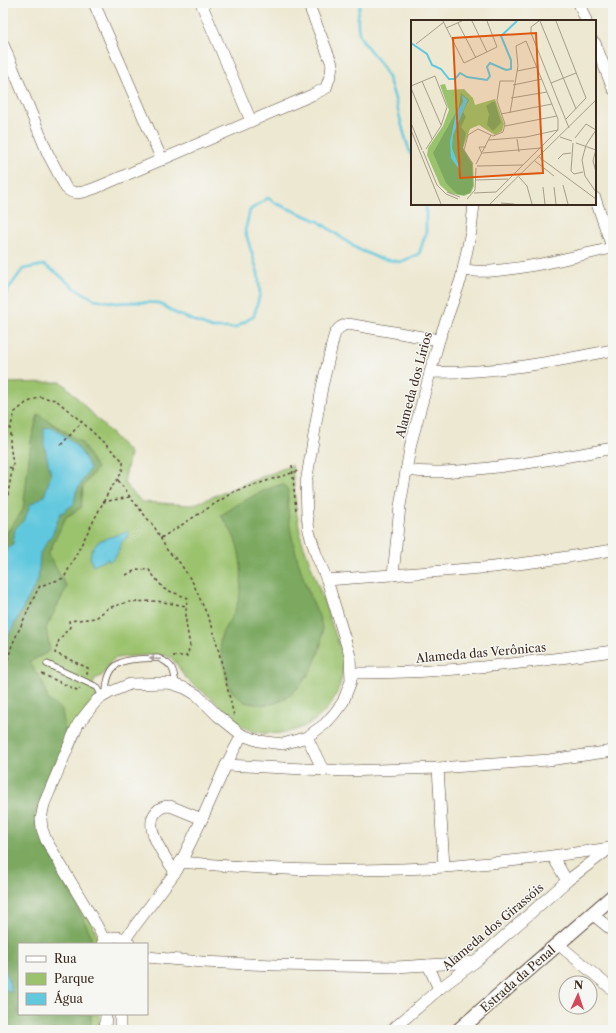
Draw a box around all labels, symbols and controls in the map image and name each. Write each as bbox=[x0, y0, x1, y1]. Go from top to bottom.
inset map bbox=[411, 20, 596, 205]
street label: Alameda dos Lírios bbox=[392, 330, 435, 441]
street label: Alameda das Verônicas bbox=[414, 639, 547, 666]
one-way arrow bbox=[149, 655, 161, 662]
street label: Alameda dos Girassóis bbox=[438, 880, 546, 974]
street label: Estrada da Penal bbox=[477, 942, 558, 1015]
legend bbox=[18, 943, 148, 1015]
text: Rua bbox=[54, 951, 77, 966]
text: Parque bbox=[54, 971, 95, 986]
north arrow bbox=[558, 975, 598, 1015]
text: N bbox=[573, 978, 584, 992]
text: Água bbox=[53, 990, 84, 1006]

